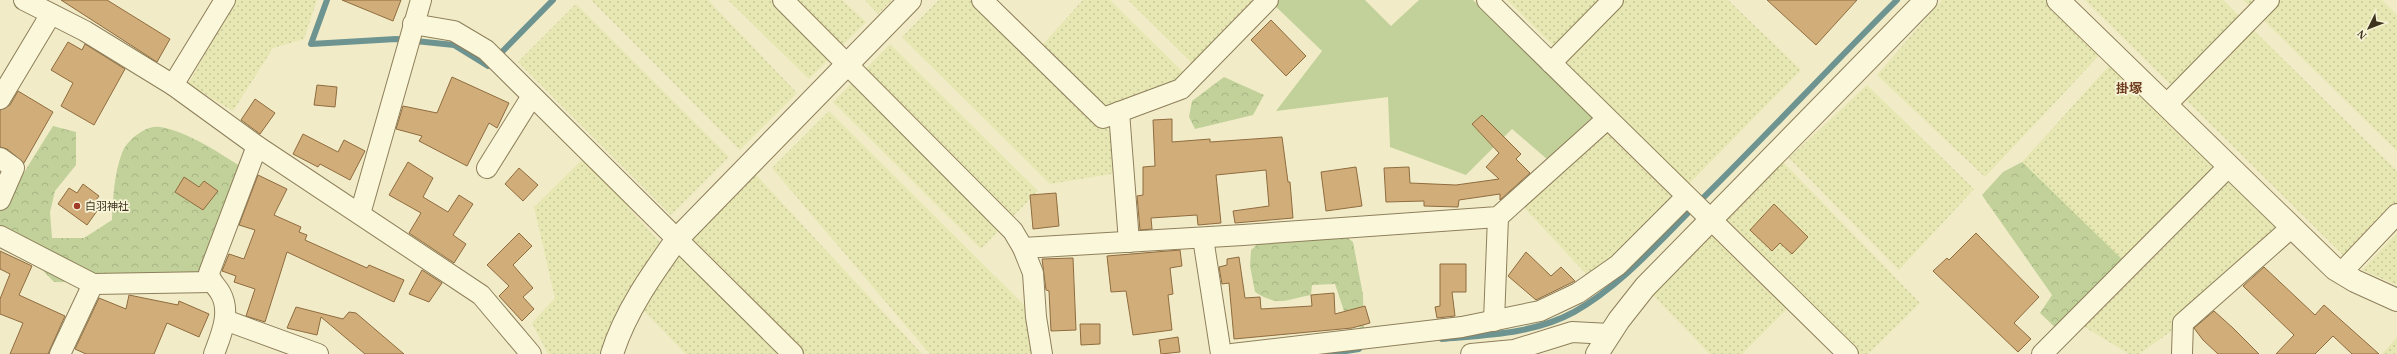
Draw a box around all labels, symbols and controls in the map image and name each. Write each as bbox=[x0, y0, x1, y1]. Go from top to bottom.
north arrow bbox=[2349, 8, 2389, 48]
text: N bbox=[2355, 28, 2369, 42]
district label: 掛塚 bbox=[2116, 81, 2142, 96]
place label: 白羽神社 bbox=[85, 200, 129, 212]
marker: 白羽神社 bbox=[72, 201, 82, 211]

